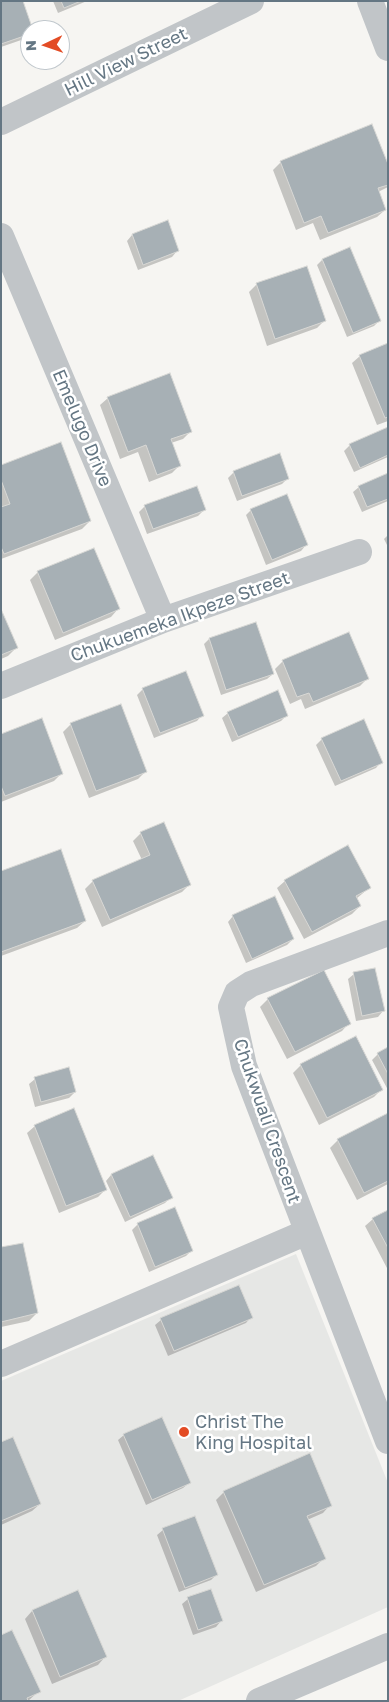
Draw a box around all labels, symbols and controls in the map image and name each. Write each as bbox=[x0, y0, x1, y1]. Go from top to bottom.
north arrow bbox=[20, 20, 70, 70]
street label: Hill View Street bbox=[61, 23, 191, 101]
text: N bbox=[22, 40, 39, 52]
street label: Emelugo Drive bbox=[48, 366, 116, 490]
street label: Chukuemeka Ikpeze Street bbox=[68, 567, 292, 667]
street label: Chukwuali Crescent bbox=[229, 1036, 305, 1206]
place label: Christ The King Hospital bbox=[195, 1411, 312, 1454]
marker: Christ The King Hospital bbox=[177, 1425, 191, 1439]

